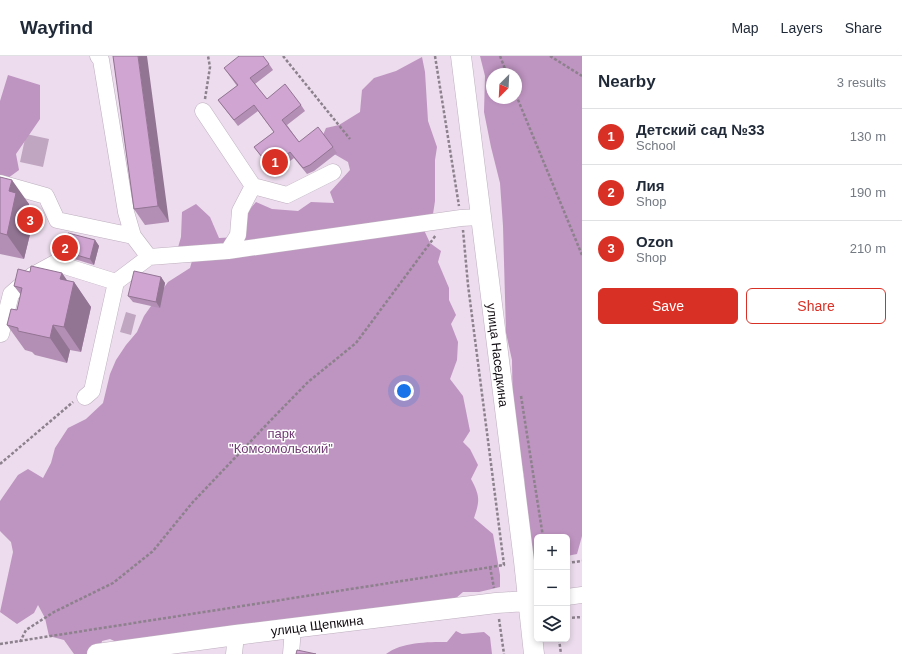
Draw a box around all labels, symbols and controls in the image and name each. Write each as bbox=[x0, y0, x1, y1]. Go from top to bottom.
text: Wayfind bbox=[20, 17, 93, 38]
text: Map bbox=[731, 20, 759, 36]
text: Layers bbox=[781, 20, 823, 36]
text: Share bbox=[845, 20, 882, 36]
north arrow bbox=[486, 68, 522, 104]
text: Nearby bbox=[598, 72, 656, 91]
text: 3 results bbox=[837, 75, 886, 90]
text: Детский сад №33 bbox=[636, 121, 765, 138]
text: 1 bbox=[607, 129, 615, 144]
text: 130 m bbox=[850, 129, 886, 144]
text: School bbox=[636, 138, 676, 153]
pin: 1 bbox=[262, 147, 288, 177]
text: Лия bbox=[636, 177, 665, 194]
text: 2 bbox=[607, 185, 615, 200]
text: 190 m bbox=[850, 185, 886, 200]
text: Shop bbox=[636, 194, 666, 209]
pin: 3 bbox=[17, 205, 43, 235]
pin: 2 bbox=[52, 233, 78, 263]
text: Ozon bbox=[636, 233, 674, 250]
text: 3 bbox=[607, 241, 615, 256]
text: 210 m bbox=[850, 241, 886, 256]
text: Shop bbox=[636, 250, 666, 265]
button: Save bbox=[598, 288, 738, 324]
button: Share bbox=[746, 288, 886, 324]
street label: улица Наседкина bbox=[484, 302, 511, 409]
your location bbox=[394, 381, 414, 401]
park label: парк "Комсомольский" bbox=[229, 426, 333, 456]
map controls bbox=[534, 534, 570, 642]
button: + bbox=[534, 534, 570, 570]
button: − bbox=[534, 570, 570, 606]
button: layers bbox=[534, 606, 570, 642]
street label: улица Щепкина bbox=[270, 612, 365, 639]

